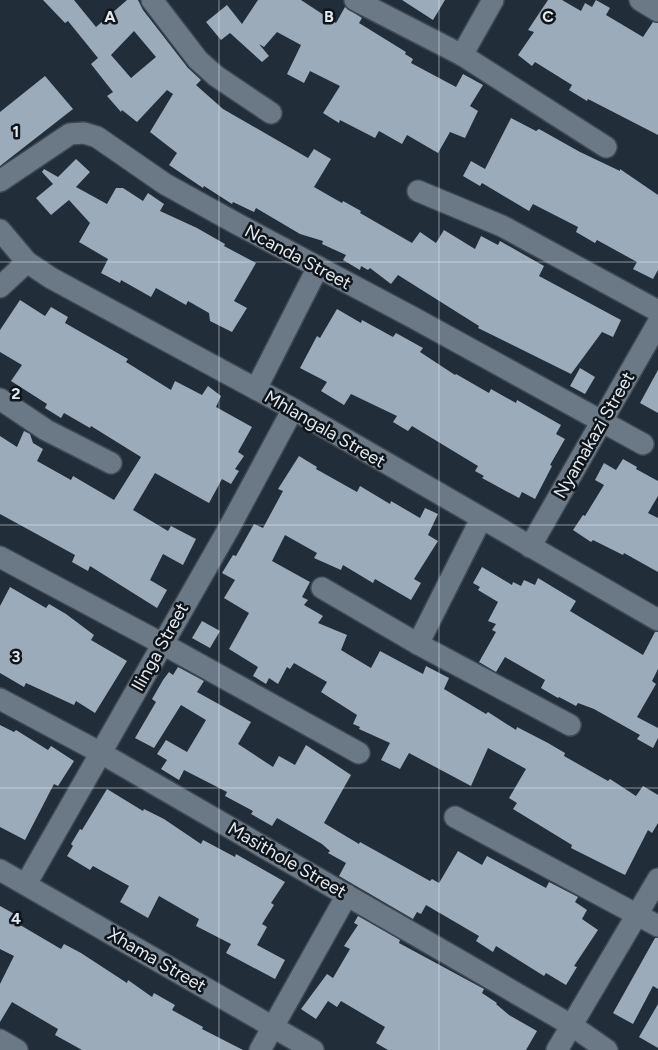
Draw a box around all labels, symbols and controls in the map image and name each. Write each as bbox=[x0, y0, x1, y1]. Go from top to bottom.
text: A bbox=[104, 7, 116, 26]
text: B bbox=[324, 7, 334, 26]
text: C bbox=[542, 7, 554, 26]
text: 1 bbox=[13, 122, 19, 141]
street label: Ncanda Street bbox=[241, 220, 355, 294]
street label: Nyamakazi Street bbox=[549, 368, 639, 502]
text: 2 bbox=[11, 384, 21, 403]
street label: Mhlangala Street bbox=[261, 385, 390, 473]
street label: Ilinga Street bbox=[127, 599, 193, 695]
text: 3 bbox=[12, 647, 21, 666]
street label: Masithole Street bbox=[224, 817, 350, 903]
text: 4 bbox=[11, 909, 21, 928]
street label: Xhama Street bbox=[104, 923, 210, 997]

